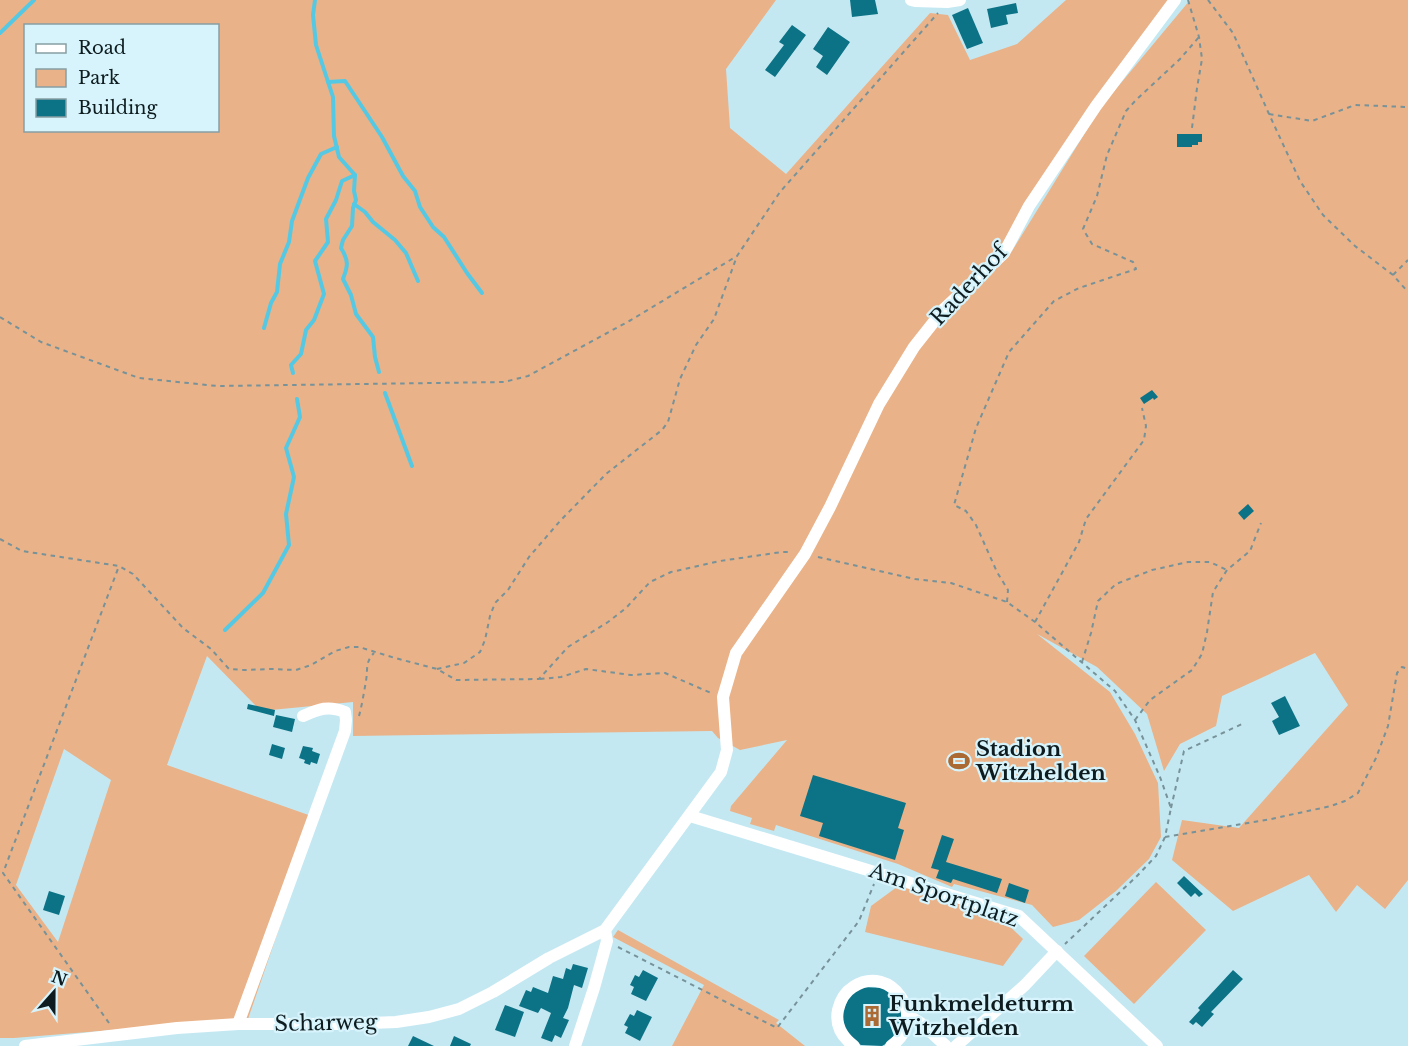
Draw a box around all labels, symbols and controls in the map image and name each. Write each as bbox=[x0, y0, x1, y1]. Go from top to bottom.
legend bbox=[24, 24, 219, 132]
text: Road bbox=[78, 37, 126, 59]
text: Park bbox=[78, 67, 120, 89]
text: Building bbox=[78, 97, 157, 119]
street label: Raderhof bbox=[925, 237, 1015, 331]
place label: Stadion Witzhelden bbox=[975, 736, 1106, 786]
sports icon: Stadion Witzhelden bbox=[947, 749, 971, 773]
street label: Am Sportplatz bbox=[865, 857, 1022, 933]
north arrow bbox=[24, 962, 84, 1022]
text: N bbox=[49, 966, 70, 990]
place label: Funkmeldeturm Witzhelden bbox=[888, 991, 1074, 1041]
building icon: Funkmeldeturm Witzhelden bbox=[860, 1004, 884, 1028]
street label: Scharweg bbox=[274, 1009, 378, 1037]

